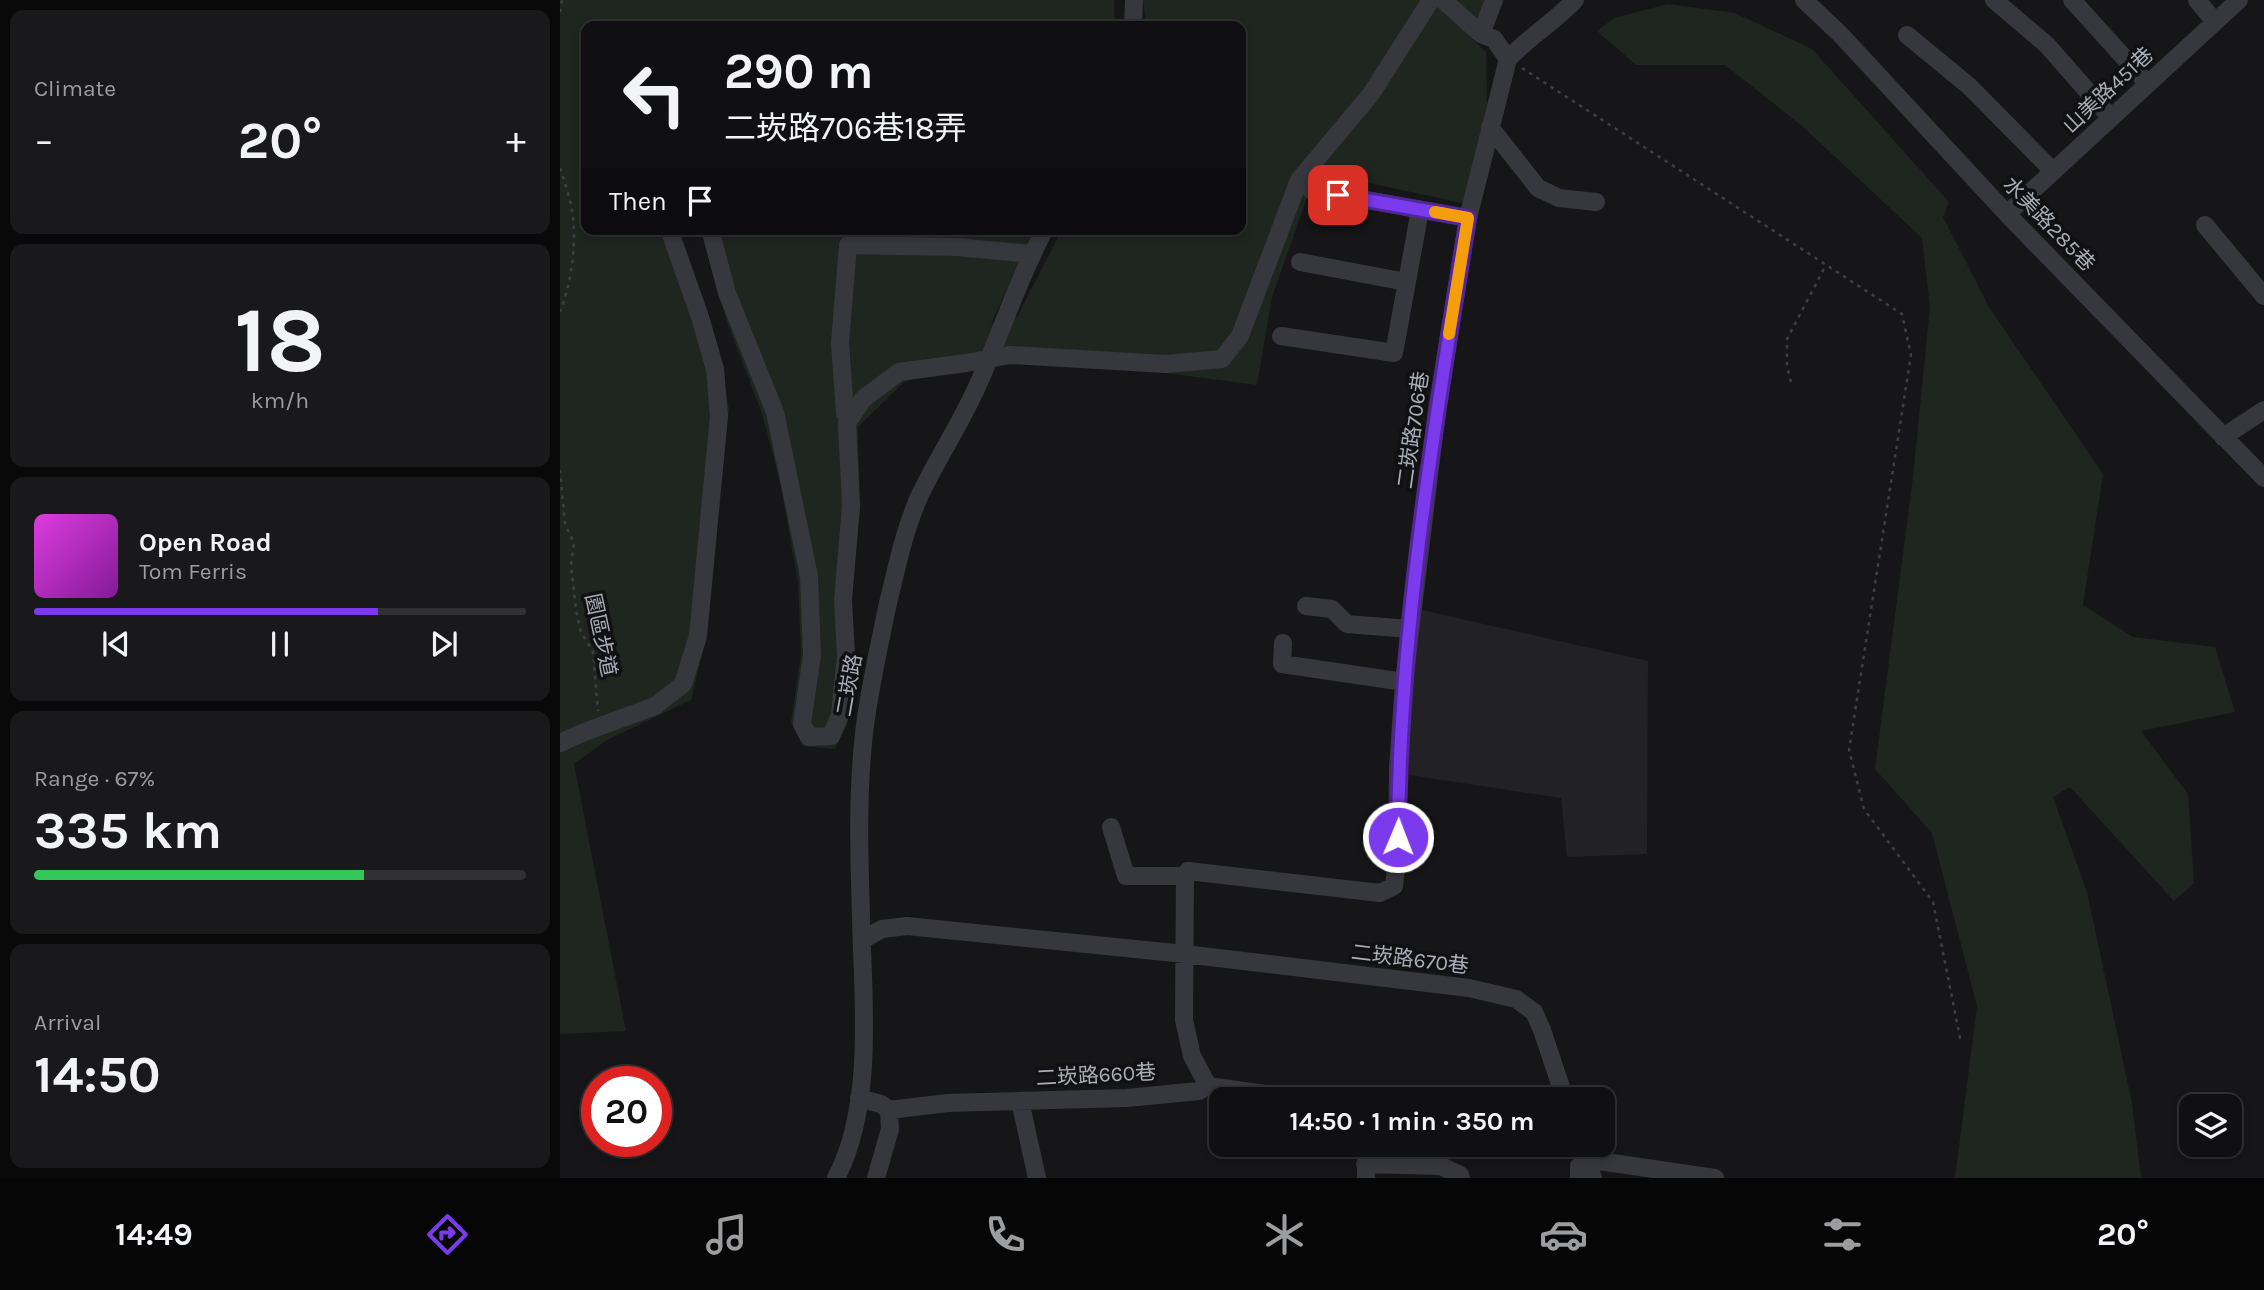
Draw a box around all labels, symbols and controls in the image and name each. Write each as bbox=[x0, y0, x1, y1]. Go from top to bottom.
street label: 山美路451巷 bbox=[2058, 42, 2158, 138]
text: 290 m bbox=[724, 43, 873, 100]
icon: left bbox=[609, 49, 700, 140]
text: Climate bbox=[34, 75, 116, 102]
text: 20° bbox=[238, 110, 322, 171]
text: 二崁路706巷18弄 bbox=[724, 110, 967, 147]
text: − bbox=[34, 118, 54, 163]
text: + bbox=[506, 118, 526, 163]
pin bbox=[1308, 165, 1368, 225]
street label: 水美路285巷 bbox=[1998, 172, 2100, 276]
icon: arrive bbox=[1319, 176, 1357, 214]
icon: arrive bbox=[681, 182, 719, 220]
text: Then bbox=[609, 186, 667, 217]
text: 18 bbox=[234, 288, 326, 394]
street label: 二崁路706巷 bbox=[1393, 370, 1433, 490]
text: km/h bbox=[251, 387, 309, 414]
text: Open Road bbox=[139, 527, 272, 558]
text: Tom Ferris bbox=[139, 558, 247, 585]
street label: 園區步道 bbox=[581, 591, 621, 679]
icon: previous bbox=[97, 625, 135, 663]
icon: pause bbox=[261, 625, 299, 663]
icon: next bbox=[425, 625, 463, 663]
street label: 二崁路 bbox=[832, 652, 866, 718]
text: Range · 67% bbox=[34, 765, 155, 792]
text: 335 km bbox=[34, 800, 222, 861]
position arrow bbox=[1361, 800, 1435, 874]
street label: 二崁路670巷 bbox=[1350, 940, 1470, 978]
text: Arrival bbox=[34, 1009, 101, 1036]
text: 14:50 bbox=[34, 1044, 161, 1105]
street label: 二崁路660巷 bbox=[1035, 1060, 1157, 1090]
speed limit sign: 20 bbox=[581, 1066, 672, 1157]
map controls bbox=[2179, 1094, 2242, 1157]
button: layers bbox=[2179, 1094, 2242, 1157]
text: 14:50 · 1 min · 350 m bbox=[1289, 1106, 1535, 1137]
icon: directions bbox=[423, 1210, 472, 1259]
icon: music bbox=[702, 1210, 751, 1259]
icon: phone bbox=[981, 1210, 1030, 1259]
icon: climate bbox=[1260, 1210, 1309, 1259]
icon: car bbox=[1539, 1210, 1588, 1259]
icon: filters bbox=[1818, 1210, 1867, 1259]
text: 14:49 bbox=[115, 1216, 193, 1253]
text: 20° bbox=[2097, 1216, 2149, 1253]

